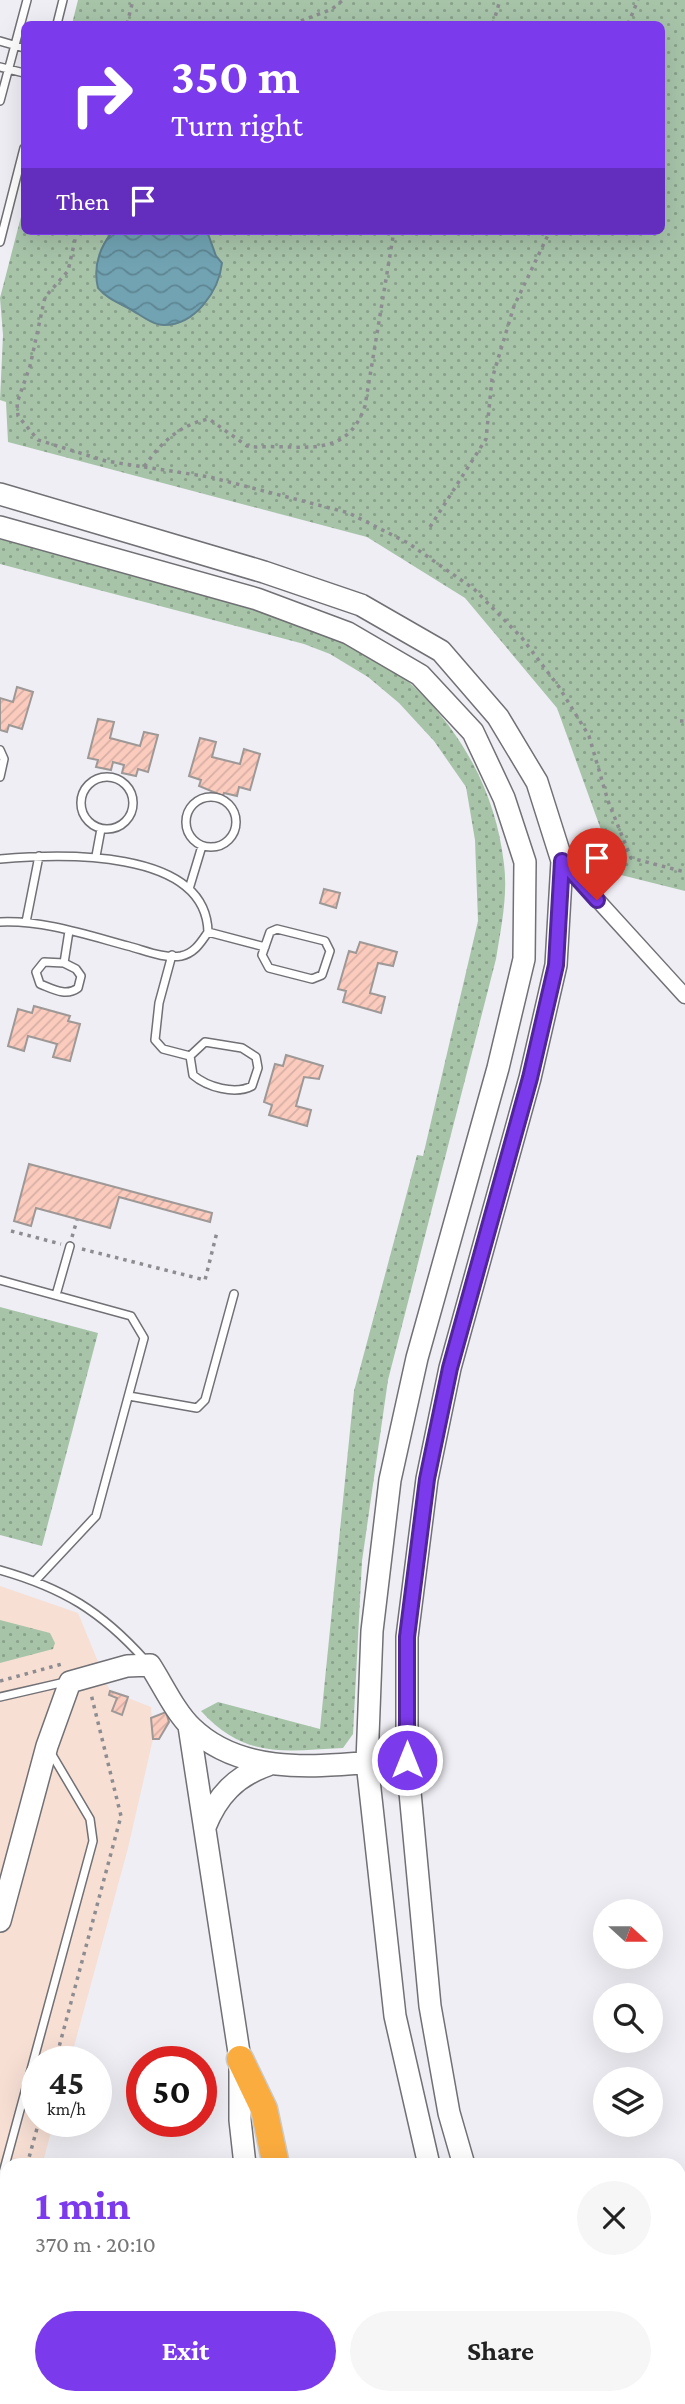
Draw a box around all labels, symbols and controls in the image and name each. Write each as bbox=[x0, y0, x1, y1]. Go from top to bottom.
icon: right bbox=[56, 49, 147, 140]
text: 350 m bbox=[171, 49, 300, 104]
text: Turn right bbox=[171, 107, 303, 143]
icon: arrive bbox=[124, 182, 162, 220]
text: Then bbox=[56, 187, 110, 216]
pin bbox=[567, 828, 627, 900]
icon: arrive bbox=[578, 839, 616, 877]
position arrow bbox=[370, 1723, 444, 1797]
north arrow bbox=[593, 1899, 663, 1969]
map controls bbox=[593, 1899, 663, 2137]
button: search bbox=[593, 1983, 663, 2053]
speed limit sign: 50 bbox=[126, 2046, 217, 2137]
text: 45 bbox=[49, 2063, 84, 2102]
button: layers bbox=[593, 2067, 663, 2137]
text: km/h bbox=[47, 2099, 86, 2119]
text: 1 min bbox=[35, 2181, 131, 2228]
button: close bbox=[577, 2181, 651, 2255]
text: 370 m · 20:10 bbox=[35, 2231, 156, 2257]
button: Exit bbox=[35, 2311, 336, 2391]
button: Share bbox=[350, 2311, 651, 2391]

